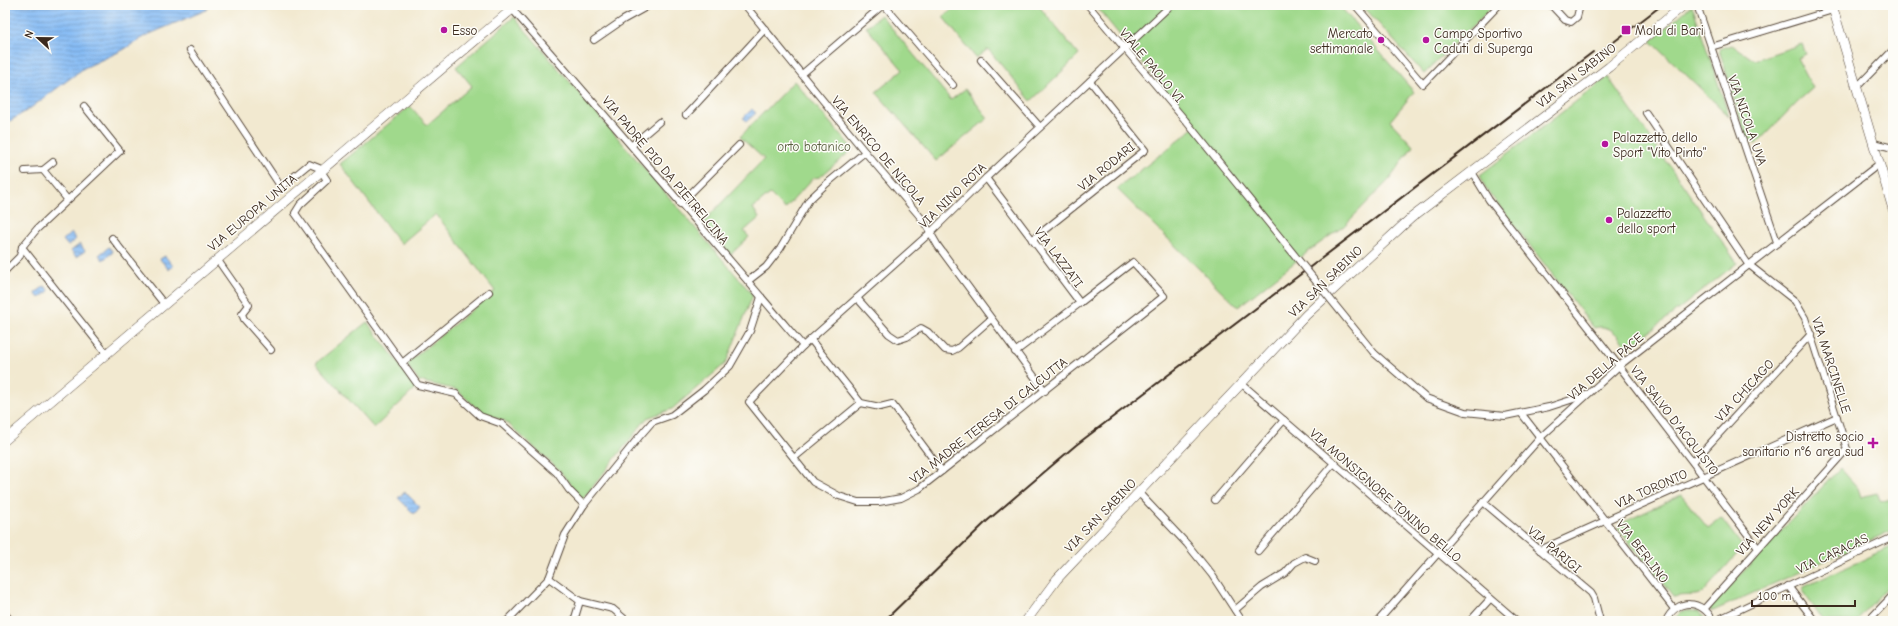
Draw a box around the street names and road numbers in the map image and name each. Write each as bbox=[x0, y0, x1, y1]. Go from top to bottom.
street label: VIALE PAOLO VI bbox=[1116, 25, 1187, 105]
street label: VIA SAN SABINO bbox=[1534, 40, 1619, 111]
street label: VIA NICOLA UVA bbox=[1725, 73, 1770, 168]
street label: VIA PADRE PIO DA PIETRELCINA bbox=[599, 93, 732, 248]
street label: VIA ENRICO DE NICOLA bbox=[829, 93, 929, 208]
street label: VIA RODARI bbox=[1075, 139, 1138, 194]
street label: VIA NINO ROTA bbox=[916, 159, 989, 231]
street label: VIA EUROPA UNITA bbox=[205, 171, 300, 254]
street label: VIA LAZZATI bbox=[1031, 224, 1086, 290]
street label: VIA SAN SABINO bbox=[1285, 242, 1365, 320]
street label: VIA MARCINELLE bbox=[1809, 315, 1854, 415]
street label: VIA DELLA PACE bbox=[1565, 329, 1646, 403]
street label: VIA MADRE TERESA DI CALCUTTA bbox=[907, 354, 1070, 487]
street label: VIA CHICAGO bbox=[1712, 356, 1777, 424]
street label: VIA SALVO D'ACQUISTO bbox=[1627, 363, 1722, 478]
street label: VIA MONSIGNORE TONINO BELLO bbox=[1307, 425, 1465, 565]
street label: VIA TORONTO bbox=[1613, 466, 1690, 511]
street label: VIA SAN SABINO bbox=[1061, 475, 1139, 555]
street label: VIA NEW YORK bbox=[1733, 484, 1802, 558]
street label: VIA BERLINO bbox=[1613, 517, 1672, 586]
street label: VIA PARIGI bbox=[1525, 523, 1584, 576]
street label: VIA CARACAS bbox=[1794, 530, 1870, 577]

